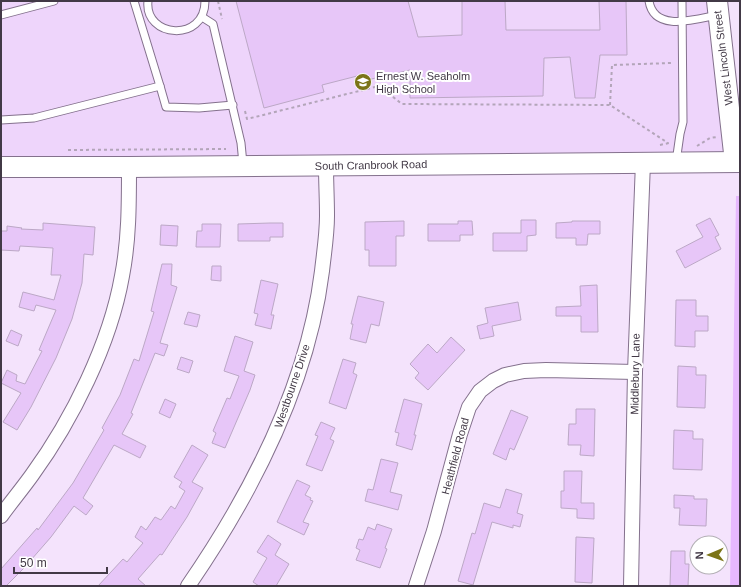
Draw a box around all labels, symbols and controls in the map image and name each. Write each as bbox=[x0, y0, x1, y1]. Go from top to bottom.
street label: West Lincoln Street bbox=[711, 10, 735, 106]
place label: Ernest W. Seaholm High School bbox=[376, 70, 470, 95]
school or university icon: Ernest W. Seaholm High School bbox=[353, 72, 373, 92]
street label: South Cranbrook Road bbox=[315, 158, 427, 172]
street label: Middlebury Lane bbox=[628, 333, 642, 415]
street label: Westbourne Drive bbox=[272, 343, 312, 429]
street label: Heathfield Road bbox=[439, 416, 471, 496]
north arrow bbox=[689, 535, 729, 575]
scale bar bbox=[14, 549, 107, 575]
text: N bbox=[693, 551, 705, 560]
text: 50 m bbox=[20, 556, 47, 570]

